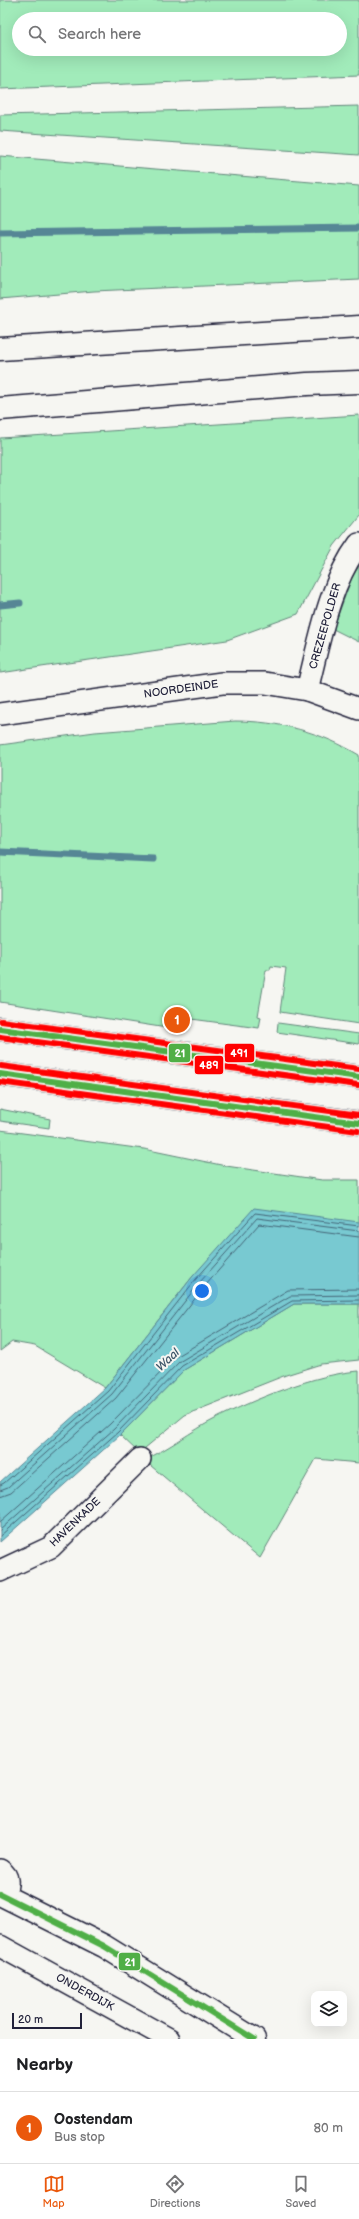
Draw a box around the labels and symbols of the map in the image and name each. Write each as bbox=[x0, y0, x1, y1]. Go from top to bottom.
street label: CREZEEPOLDER bbox=[307, 581, 344, 671]
street label: NOORDEINDE bbox=[143, 677, 219, 701]
pin: 1 bbox=[164, 1005, 190, 1035]
line badge: 21 bbox=[168, 1043, 191, 1063]
line badge: 491 bbox=[224, 1043, 255, 1063]
text: 21 bbox=[175, 1047, 186, 1060]
text: 491 bbox=[230, 1047, 248, 1060]
line badge: 489 bbox=[194, 1055, 224, 1075]
text: 489 bbox=[199, 1059, 219, 1072]
your location bbox=[192, 1281, 212, 1301]
water label: Waal bbox=[153, 1344, 184, 1375]
street label: HAVENKADE bbox=[47, 1495, 103, 1549]
line badge: 21 bbox=[118, 1952, 141, 1971]
text: 21 bbox=[125, 1956, 136, 1969]
street label: ONDERDIJK bbox=[54, 1971, 117, 2014]
scale bar bbox=[12, 2011, 82, 2030]

